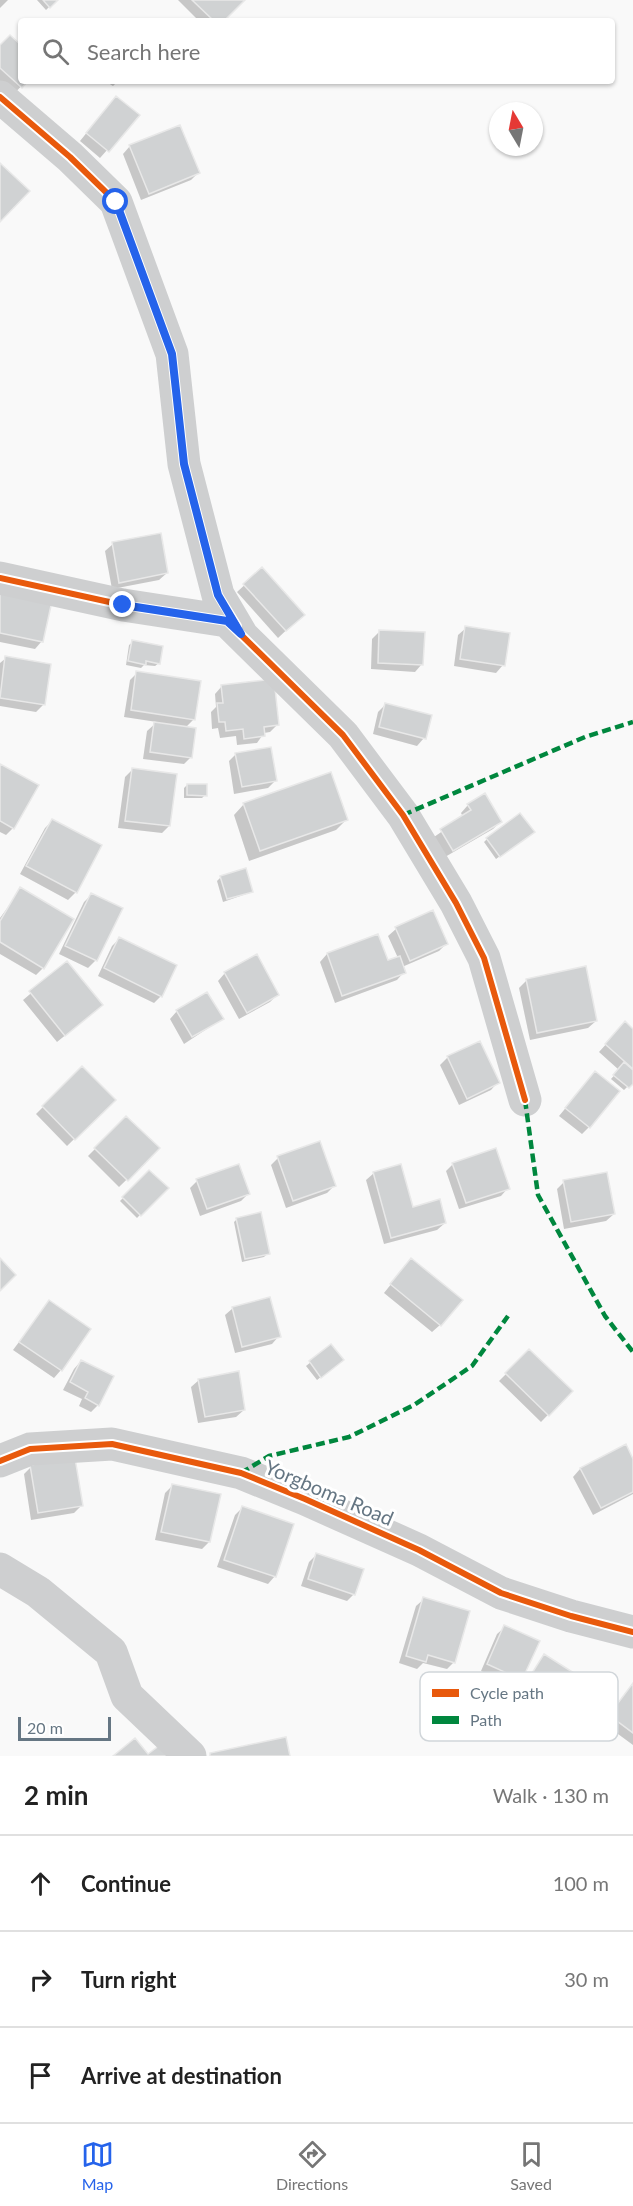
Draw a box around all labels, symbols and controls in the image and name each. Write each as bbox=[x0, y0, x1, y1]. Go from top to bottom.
search box bbox=[18, 18, 615, 84]
icon: search bbox=[39, 35, 72, 68]
text: Search here bbox=[87, 38, 200, 65]
north arrow bbox=[489, 102, 543, 156]
route start bbox=[102, 188, 128, 214]
route end bbox=[109, 591, 135, 617]
street label: Yorgboma Road bbox=[261, 1454, 397, 1530]
legend bbox=[420, 1672, 618, 1741]
text: Cycle path bbox=[470, 1683, 544, 1702]
text: Path bbox=[470, 1710, 502, 1729]
scale bar bbox=[18, 1714, 111, 1742]
text: 20 m bbox=[27, 1718, 63, 1737]
text: 2 min bbox=[24, 1779, 88, 1811]
text: Walk · 130 m bbox=[493, 1783, 609, 1807]
icon: ahead bbox=[24, 1867, 57, 1900]
text: Continue bbox=[81, 1870, 171, 1897]
text: 100 m bbox=[553, 1871, 609, 1895]
icon: right bbox=[24, 1963, 57, 1996]
text: Turn right bbox=[81, 1966, 176, 1993]
text: 30 m bbox=[564, 1967, 609, 1991]
icon: arrive bbox=[24, 2059, 57, 2092]
text: Arrive at destination bbox=[81, 2062, 282, 2089]
tab: Map bbox=[81, 2138, 114, 2193]
tab: Directions bbox=[276, 2138, 348, 2193]
tab: Saved bbox=[510, 2138, 552, 2193]

